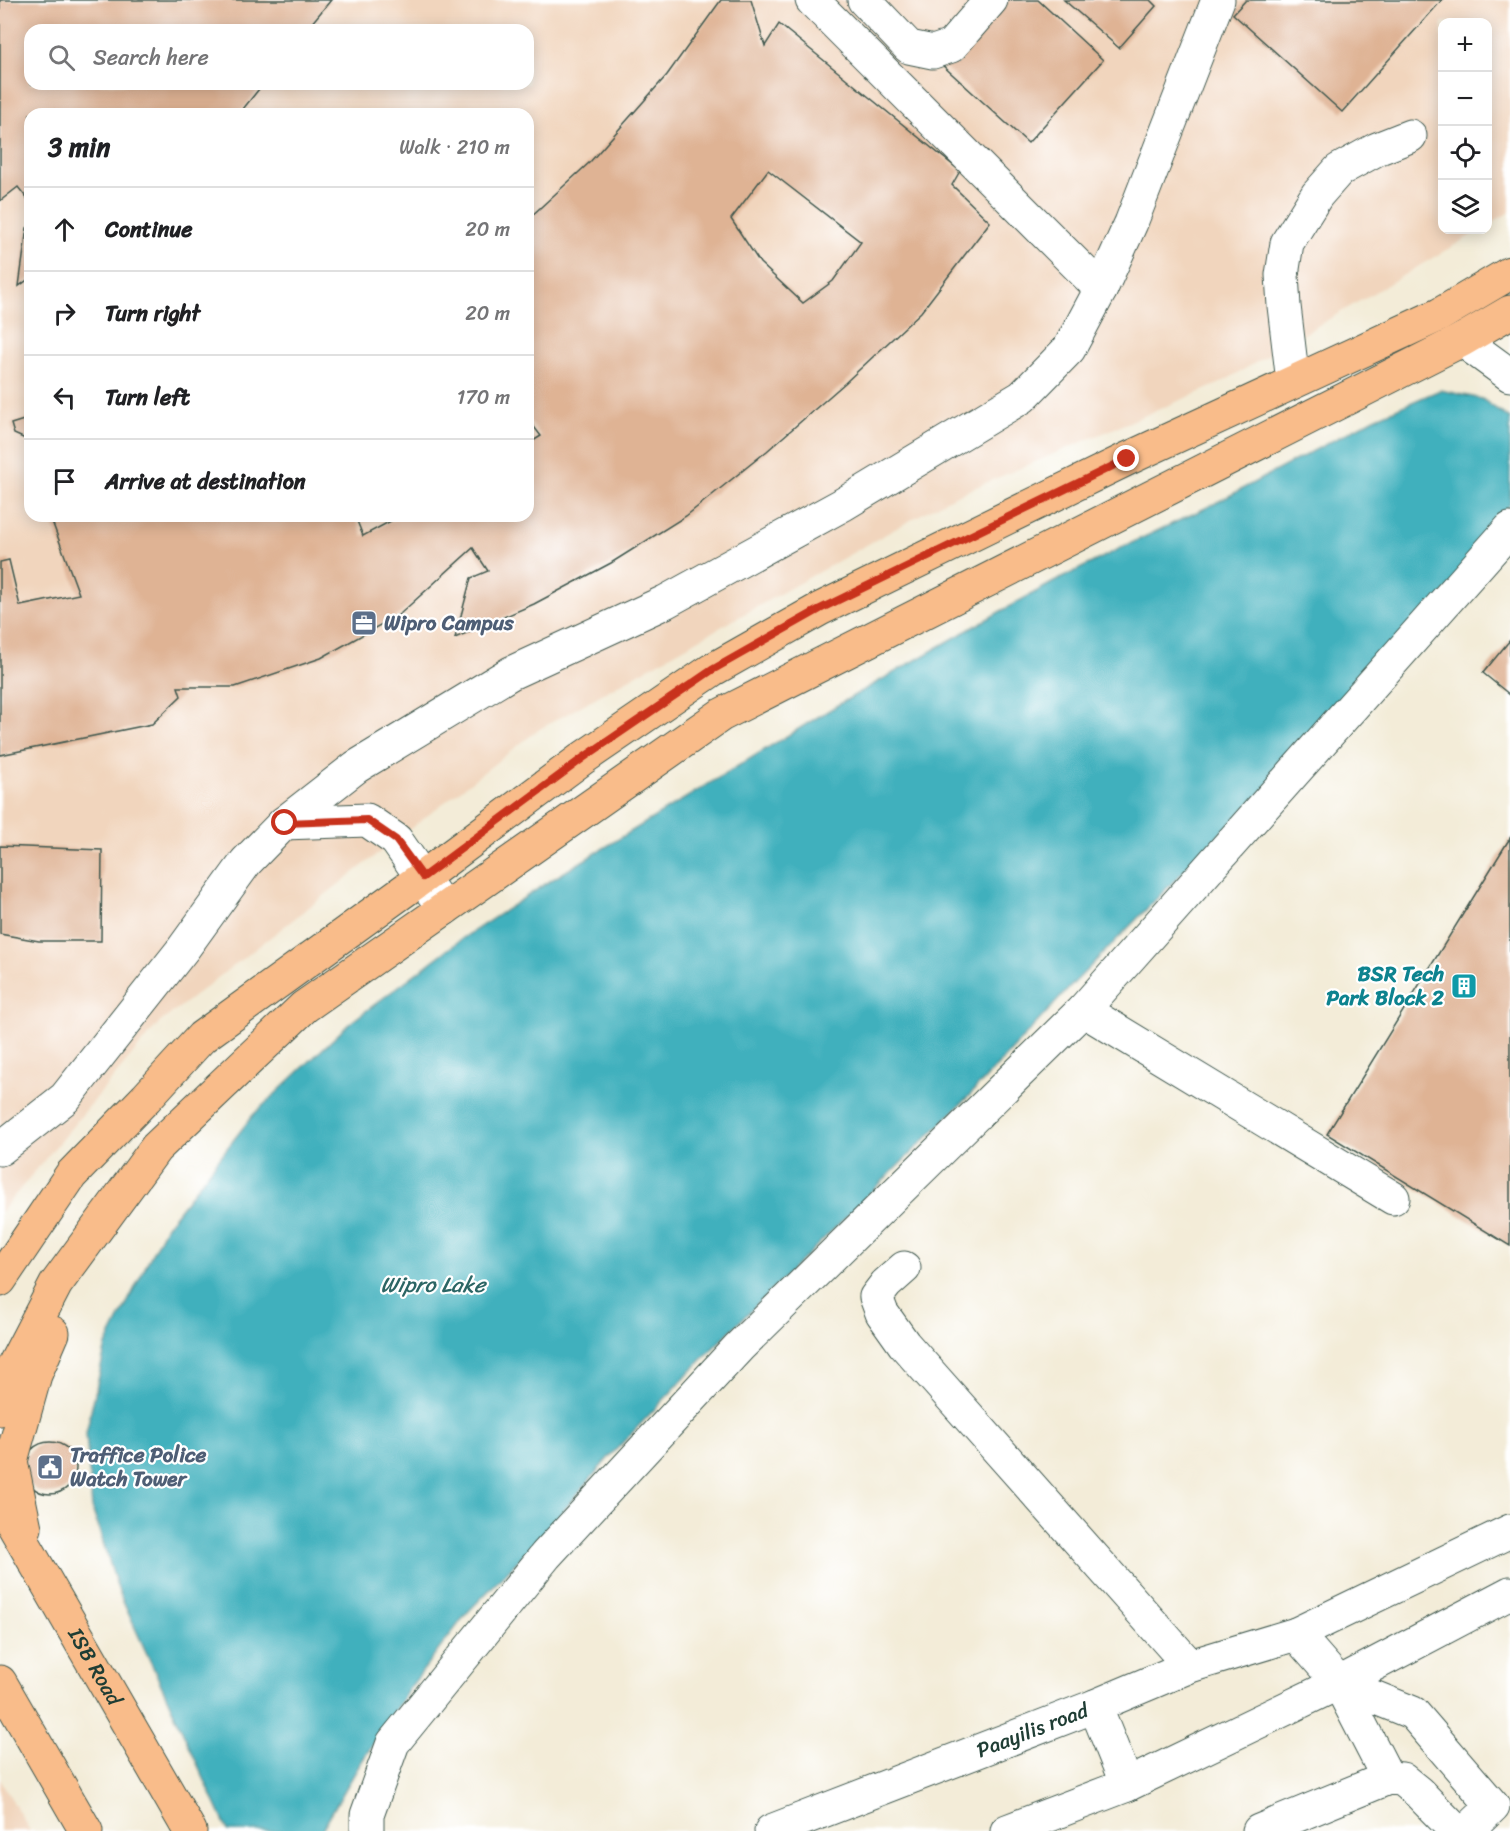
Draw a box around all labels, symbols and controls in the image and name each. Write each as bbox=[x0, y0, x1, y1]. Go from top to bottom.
map controls bbox=[1438, 18, 1492, 234]
button: + bbox=[1438, 18, 1492, 72]
search box bbox=[24, 24, 534, 90]
text: Search here bbox=[93, 38, 209, 77]
icon: search bbox=[45, 41, 78, 74]
button: − bbox=[1438, 72, 1492, 126]
text: 3 min bbox=[48, 124, 110, 170]
button: locate bbox=[1438, 126, 1492, 180]
text: Walk · 210 m bbox=[399, 130, 510, 165]
button: layers bbox=[1438, 180, 1492, 234]
text: Continue bbox=[105, 210, 193, 249]
text: 20 m bbox=[465, 212, 510, 247]
icon: ahead bbox=[48, 213, 81, 246]
text: Turn right bbox=[105, 294, 200, 333]
text: 20 m bbox=[465, 296, 510, 331]
icon: right bbox=[48, 297, 81, 330]
text: Turn left bbox=[105, 378, 190, 417]
text: 170 m bbox=[457, 380, 510, 415]
icon: left bbox=[48, 381, 81, 414]
route end bbox=[1113, 445, 1139, 471]
text: Arrive at destination bbox=[105, 462, 306, 501]
icon: arrive bbox=[48, 465, 81, 498]
place label: Wipro Campus bbox=[384, 604, 514, 642]
office icon: Wipro Campus bbox=[349, 608, 379, 638]
route start bbox=[271, 809, 297, 835]
place label: BSR Tech Park Block 2 bbox=[1326, 955, 1444, 1017]
building icon: BSR Tech Park Block 2 bbox=[1449, 971, 1479, 1001]
water label: Wipro Lake bbox=[381, 1265, 488, 1304]
place label: Traffice Police Watch Tower bbox=[70, 1436, 206, 1498]
public building icon: Traffice Police Watch Tower bbox=[35, 1452, 65, 1482]
street label: ISB Road bbox=[57, 1619, 134, 1715]
street label: Paayilis road bbox=[971, 1691, 1096, 1769]

